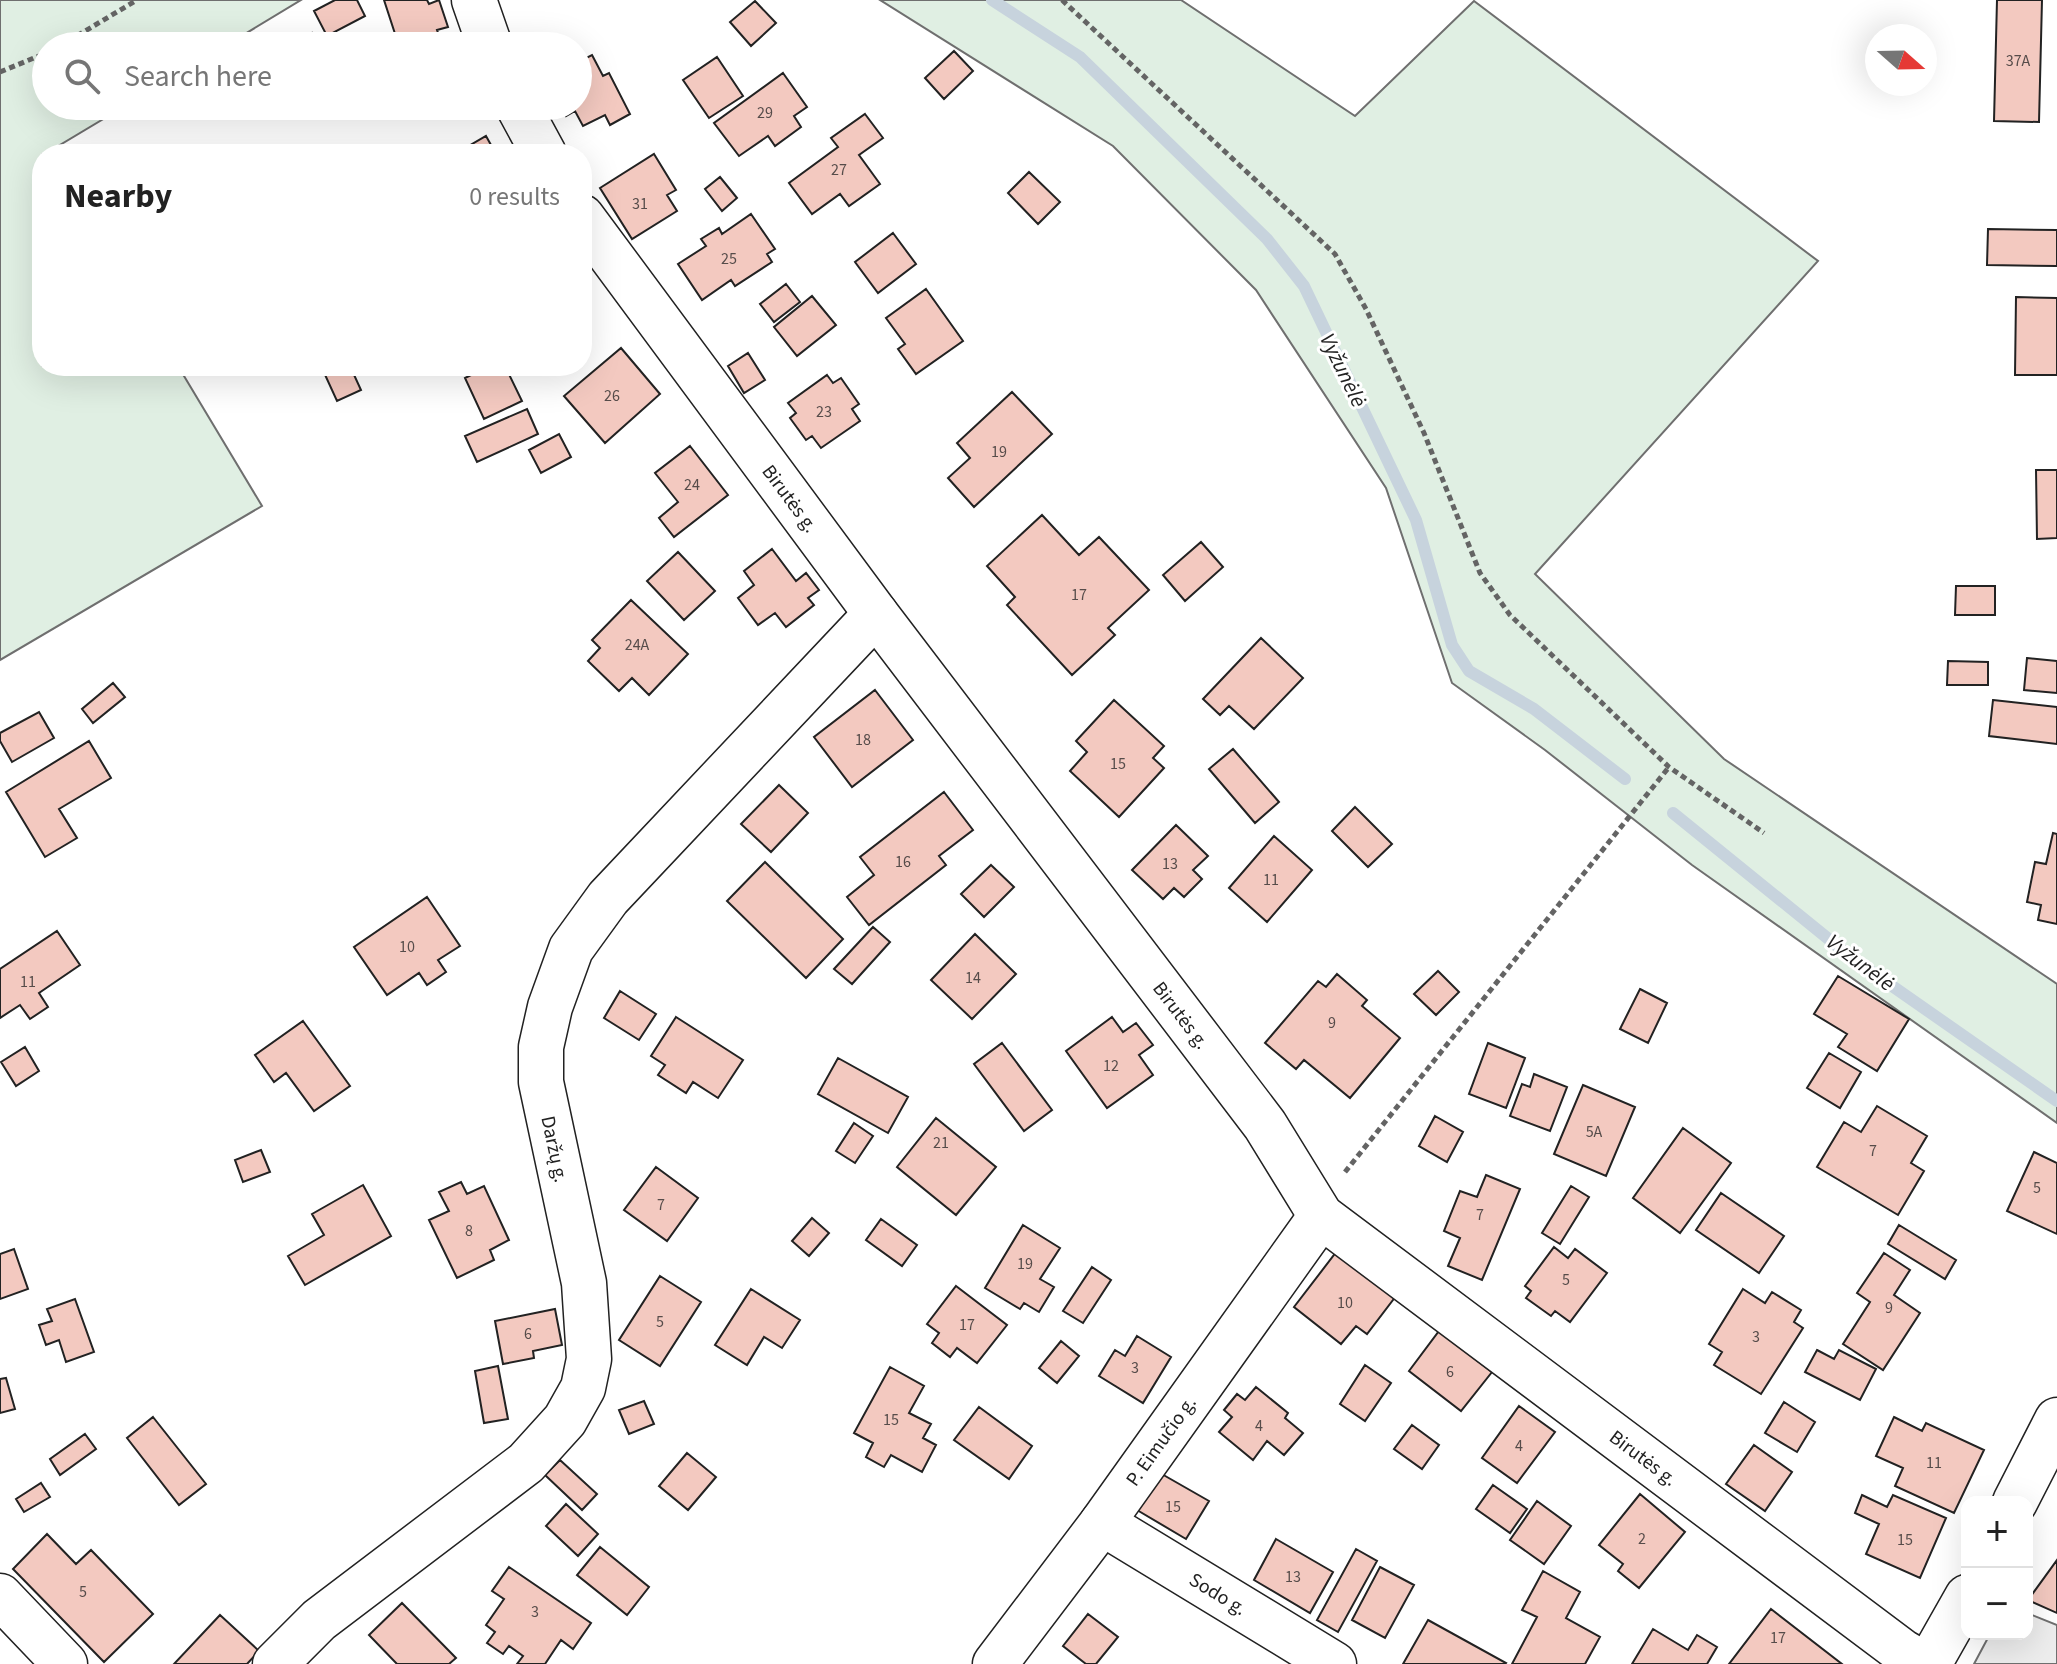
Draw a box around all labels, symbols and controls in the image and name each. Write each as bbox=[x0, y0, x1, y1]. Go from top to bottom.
north arrow bbox=[1865, 24, 1937, 96]
search box bbox=[32, 32, 592, 120]
house number: 37A bbox=[2006, 50, 2031, 72]
icon: search bbox=[60, 54, 104, 98]
text: Search here bbox=[124, 55, 272, 98]
house number: 29 bbox=[757, 102, 773, 124]
house number: 27 bbox=[831, 159, 847, 181]
text: Nearby bbox=[64, 172, 172, 221]
text: 0 results bbox=[469, 178, 560, 215]
house number: 31 bbox=[632, 193, 648, 215]
house number: 25 bbox=[721, 248, 737, 270]
water label: Vyžunėlė bbox=[1311, 328, 1375, 413]
house number: 26 bbox=[604, 385, 620, 407]
house number: 23 bbox=[816, 401, 832, 423]
house number: 19 bbox=[991, 441, 1007, 463]
street label: Birutės g. bbox=[755, 459, 824, 539]
house number: 24 bbox=[684, 474, 700, 496]
house number: 17 bbox=[1071, 584, 1087, 606]
house number: 24A bbox=[625, 634, 650, 656]
house number: 18 bbox=[855, 729, 871, 751]
house number: 15 bbox=[1110, 753, 1126, 775]
house number: 16 bbox=[895, 851, 911, 873]
house number: 13 bbox=[1162, 853, 1178, 875]
house number: 11 bbox=[1263, 869, 1279, 891]
water label: Vyžunėlė bbox=[1819, 926, 1901, 999]
house number: 10 bbox=[399, 936, 415, 958]
house number: 14 bbox=[965, 967, 981, 989]
house number: 11 bbox=[20, 971, 36, 993]
street label: Birutės g. bbox=[1146, 976, 1215, 1055]
house number: 9 bbox=[1328, 1012, 1336, 1034]
house number: 12 bbox=[1103, 1055, 1119, 1077]
street label: Daržų g. bbox=[533, 1113, 575, 1185]
house number: 5A bbox=[1586, 1121, 1603, 1143]
house number: 21 bbox=[933, 1132, 949, 1154]
house number: 7 bbox=[1869, 1140, 1877, 1162]
house number: 5 bbox=[2033, 1177, 2041, 1199]
house number: 7 bbox=[657, 1194, 665, 1216]
house number: 7 bbox=[1476, 1204, 1484, 1226]
house number: 8 bbox=[465, 1220, 473, 1242]
house number: 19 bbox=[1017, 1253, 1033, 1275]
house number: 5 bbox=[1562, 1269, 1570, 1291]
house number: 10 bbox=[1337, 1292, 1353, 1314]
house number: 9 bbox=[1885, 1297, 1893, 1319]
house number: 5 bbox=[656, 1311, 664, 1333]
house number: 17 bbox=[959, 1314, 975, 1336]
house number: 6 bbox=[524, 1323, 532, 1345]
house number: 3 bbox=[1752, 1326, 1760, 1348]
house number: 3 bbox=[1131, 1357, 1139, 1379]
house number: 6 bbox=[1446, 1361, 1454, 1383]
street label: P. Eimučio g. bbox=[1120, 1390, 1203, 1492]
house number: 15 bbox=[883, 1409, 899, 1431]
house number: 4 bbox=[1255, 1415, 1263, 1437]
street label: Birutės g. bbox=[1603, 1424, 1683, 1493]
house number: 4 bbox=[1515, 1435, 1523, 1457]
house number: 11 bbox=[1926, 1452, 1942, 1474]
house number: 15 bbox=[1165, 1496, 1181, 1518]
map controls bbox=[1961, 1496, 2033, 1640]
button: + bbox=[1961, 1496, 2033, 1568]
house number: 2 bbox=[1638, 1528, 1646, 1550]
house number: 15 bbox=[1897, 1529, 1913, 1551]
street label: Sodo g. bbox=[1184, 1566, 1252, 1623]
house number: 13 bbox=[1285, 1566, 1301, 1588]
button: − bbox=[1961, 1568, 2033, 1640]
house number: 5 bbox=[79, 1581, 87, 1603]
house number: 3 bbox=[531, 1601, 539, 1623]
house number: 17 bbox=[1770, 1627, 1786, 1649]

